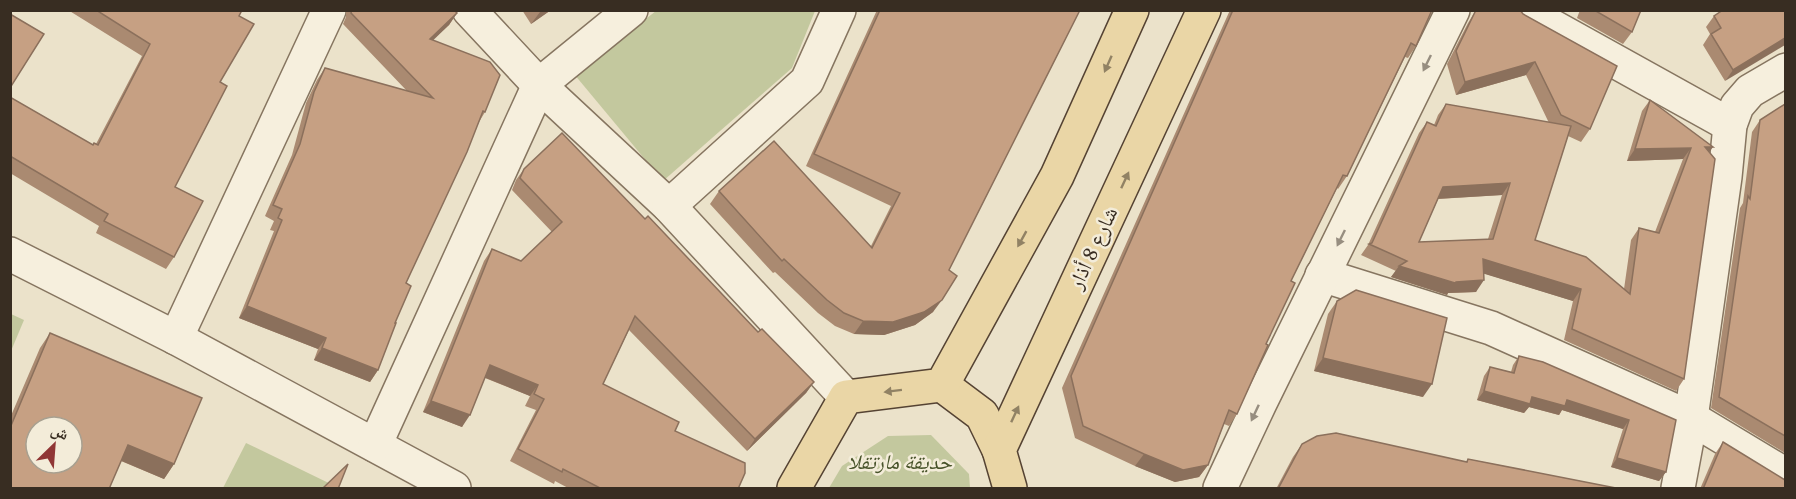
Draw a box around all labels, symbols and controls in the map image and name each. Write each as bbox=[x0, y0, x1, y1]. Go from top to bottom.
one-way arrow bbox=[1423, 54, 1433, 72]
one-way arrow bbox=[1103, 55, 1112, 72]
one-way arrow bbox=[1120, 172, 1129, 189]
street label: شارع 8 أذار bbox=[1060, 202, 1127, 296]
one-way arrow bbox=[1336, 229, 1346, 246]
one-way arrow bbox=[1017, 231, 1027, 248]
one-way arrow bbox=[884, 387, 903, 396]
one-way arrow bbox=[1251, 404, 1260, 421]
one-way arrow bbox=[1011, 406, 1020, 423]
north arrow bbox=[24, 415, 84, 475]
text: ش bbox=[47, 418, 73, 447]
park label: حديقة مارتقلا bbox=[848, 447, 953, 479]

